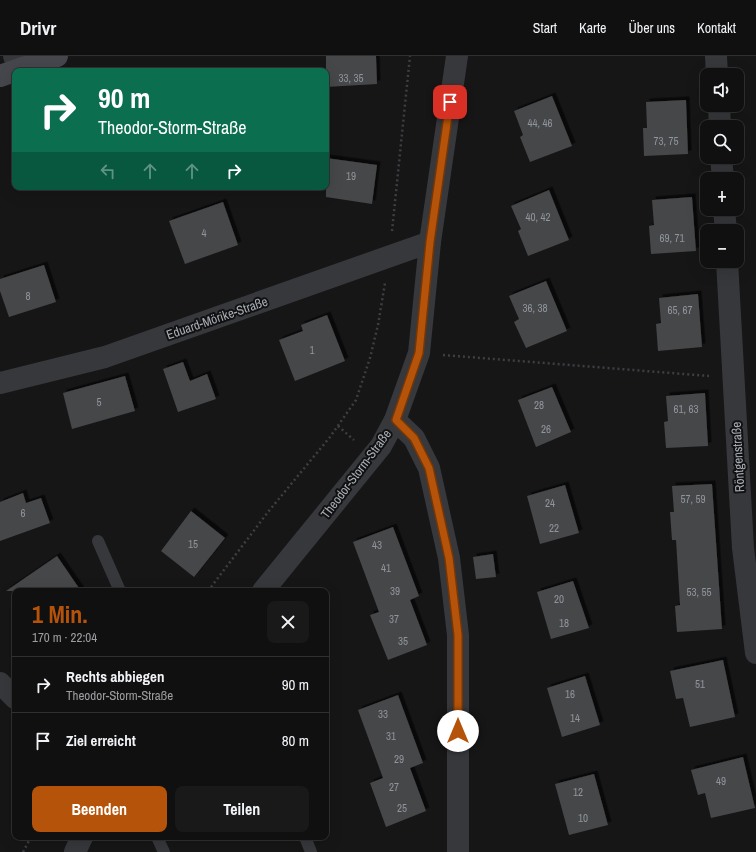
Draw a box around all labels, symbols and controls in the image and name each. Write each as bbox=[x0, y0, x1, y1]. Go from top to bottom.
text: Drivr bbox=[20, 15, 56, 41]
text: Start bbox=[533, 19, 557, 37]
text: Karte bbox=[579, 19, 606, 37]
text: Über uns bbox=[628, 19, 675, 37]
text: Kontakt bbox=[697, 19, 736, 37]
map controls bbox=[700, 68, 744, 268]
button: sound bbox=[700, 68, 744, 112]
house number: 33, 35 bbox=[338, 71, 364, 85]
text: 90 m bbox=[98, 79, 150, 117]
icon: right bbox=[32, 84, 84, 136]
pin bbox=[433, 85, 467, 119]
icon: arrive bbox=[439, 91, 461, 113]
text: Theodor-Storm-Straße bbox=[98, 115, 246, 140]
house number: 44, 46 bbox=[527, 116, 553, 130]
button: search bbox=[700, 120, 744, 164]
house number: 73, 75 bbox=[653, 134, 679, 148]
icon: left bbox=[97, 160, 119, 182]
icon: ahead bbox=[139, 160, 161, 182]
icon: ahead bbox=[181, 160, 203, 182]
icon: right bbox=[223, 160, 245, 182]
house number: 19 bbox=[346, 169, 356, 183]
button: + bbox=[700, 172, 744, 216]
house number: 40, 42 bbox=[525, 210, 551, 224]
button: − bbox=[700, 224, 744, 268]
house number: 4 bbox=[201, 226, 207, 240]
house number: 69, 71 bbox=[659, 231, 685, 245]
house number: 8 bbox=[25, 289, 31, 303]
street label: Eduard-Mörike-Straße bbox=[164, 293, 270, 343]
house number: 36, 38 bbox=[522, 301, 548, 315]
house number: 65, 67 bbox=[667, 303, 693, 317]
house number: 1 bbox=[309, 343, 315, 357]
house number: 5 bbox=[96, 395, 102, 409]
house number: 28 bbox=[534, 398, 544, 412]
house number: 61, 63 bbox=[673, 402, 699, 416]
street label: Röntgenstraße bbox=[728, 421, 748, 493]
house number: 26 bbox=[541, 422, 551, 436]
street label: Theodor-Storm-Straße bbox=[317, 426, 395, 522]
house number: 57, 59 bbox=[680, 492, 706, 506]
house number: 24 bbox=[545, 496, 555, 510]
house number: 6 bbox=[20, 506, 26, 520]
house number: 22 bbox=[549, 521, 559, 535]
house number: 15 bbox=[188, 537, 198, 551]
house number: 43 bbox=[372, 538, 382, 552]
house number: 41 bbox=[381, 561, 391, 575]
house number: 39 bbox=[390, 584, 400, 598]
house number: 53, 55 bbox=[686, 585, 712, 599]
house number: 20 bbox=[554, 592, 564, 606]
text: 1 Min. bbox=[32, 598, 88, 630]
button: close bbox=[267, 601, 309, 643]
house number: 37 bbox=[389, 612, 399, 626]
house number: 18 bbox=[559, 616, 569, 630]
text: 170 m · 22:04 bbox=[32, 629, 97, 646]
house number: 35 bbox=[398, 634, 408, 648]
text: Rechts abbiegen bbox=[66, 666, 164, 687]
icon: right bbox=[32, 674, 54, 696]
text: 90 m bbox=[282, 674, 309, 695]
house number: 51 bbox=[695, 677, 705, 691]
text: Theodor-Storm-Straße bbox=[66, 687, 173, 704]
house number: 16 bbox=[565, 687, 575, 701]
house number: 33 bbox=[378, 707, 388, 721]
position arrow bbox=[437, 710, 479, 752]
house number: 14 bbox=[570, 711, 580, 725]
house number: 31 bbox=[386, 729, 396, 743]
icon: arrive bbox=[32, 730, 54, 752]
text: Ziel erreicht bbox=[66, 730, 136, 751]
text: 80 m bbox=[282, 730, 309, 751]
house number: 29 bbox=[394, 752, 404, 766]
house number: 49 bbox=[716, 774, 726, 788]
house number: 27 bbox=[389, 780, 399, 794]
house number: 12 bbox=[573, 785, 583, 799]
button: Beenden bbox=[32, 786, 167, 832]
button: Teilen bbox=[175, 786, 309, 832]
house number: 25 bbox=[397, 801, 407, 815]
house number: 10 bbox=[578, 811, 588, 825]

